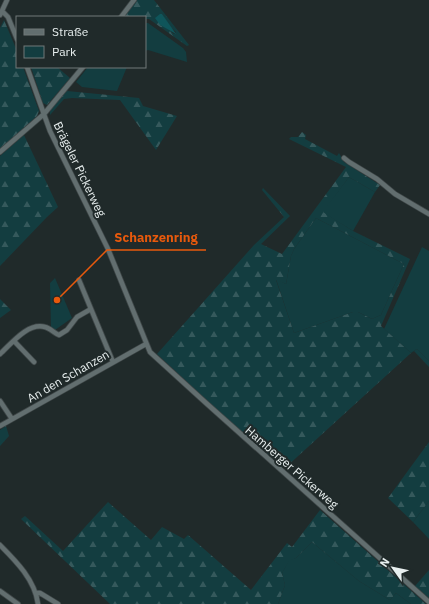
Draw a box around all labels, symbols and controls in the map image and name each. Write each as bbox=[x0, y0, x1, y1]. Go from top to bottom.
legend bbox=[16, 16, 146, 68]
text: Straße bbox=[52, 24, 89, 39]
text: Park bbox=[52, 44, 77, 59]
street label: Brägeler Pickerweg bbox=[50, 119, 110, 220]
callout: Schanzenring bbox=[107, 225, 206, 250]
text: Schanzenring bbox=[114, 229, 198, 246]
street label: An den Schanzen bbox=[24, 346, 112, 406]
street label: Hamberger Pickerweg bbox=[242, 422, 342, 512]
north arrow bbox=[373, 548, 413, 588]
text: N bbox=[377, 555, 393, 570]

